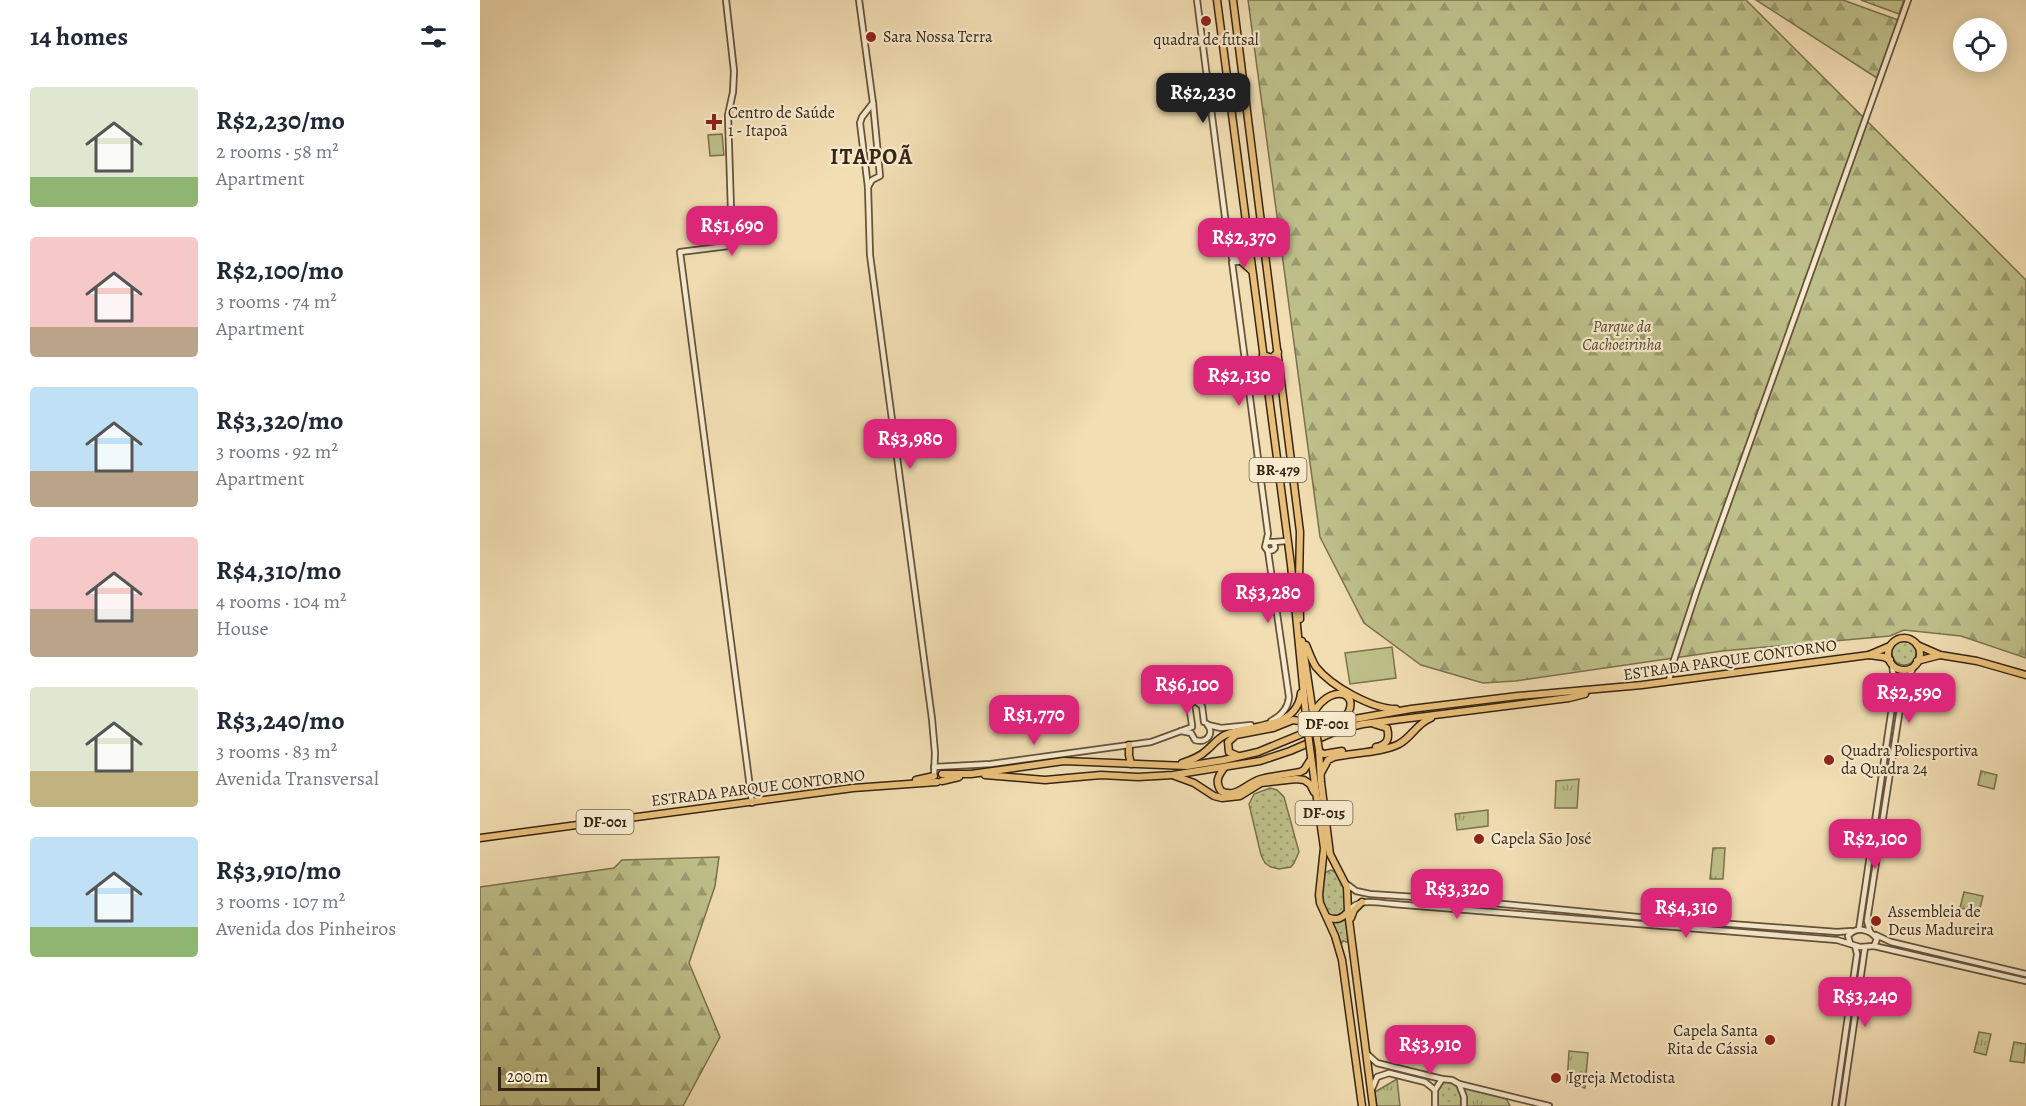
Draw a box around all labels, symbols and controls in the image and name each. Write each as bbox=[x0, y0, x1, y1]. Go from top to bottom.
marker: quadra de futsal bbox=[1199, 14, 1213, 28]
map controls bbox=[1953, 18, 2007, 72]
button: locate bbox=[1953, 18, 2007, 72]
text: 14 homes bbox=[30, 19, 128, 54]
icon: filters bbox=[417, 20, 450, 53]
place label: Sara Nossa Terra bbox=[883, 26, 993, 48]
place label: quadra de futsal bbox=[1153, 29, 1259, 51]
marker: Sara Nossa Terra bbox=[864, 30, 878, 44]
pin: R$2,230 bbox=[1148, 73, 1258, 124]
text: R$2,230 bbox=[1170, 79, 1236, 106]
place label: Centro de Saúde 1 - Itapoã bbox=[728, 102, 835, 142]
text: R$2,230/mo bbox=[216, 103, 345, 138]
icon: home bbox=[78, 111, 150, 183]
marker: Centro de Saúde 1 - Itapoã bbox=[705, 113, 723, 131]
text: 2 rooms · 58 m² bbox=[216, 138, 339, 165]
district label: ITAPOÃ bbox=[830, 142, 914, 172]
text: Apartment bbox=[216, 165, 305, 192]
pin: R$1,690 bbox=[677, 206, 787, 257]
text: R$1,690 bbox=[700, 212, 764, 239]
pin: R$2,370 bbox=[1189, 218, 1299, 269]
text: R$2,370 bbox=[1212, 224, 1276, 251]
text: R$2,100/mo bbox=[216, 253, 344, 288]
icon: home bbox=[78, 261, 150, 333]
text: 3 rooms · 74 m² bbox=[216, 288, 337, 315]
text: Apartment bbox=[216, 315, 305, 342]
park label: Parque da Cachoeirinha bbox=[1582, 316, 1662, 356]
pin: R$2,130 bbox=[1184, 356, 1294, 407]
text: R$2,130 bbox=[1208, 362, 1271, 389]
text: R$3,320/mo bbox=[216, 403, 344, 438]
icon: home bbox=[78, 411, 150, 483]
pin: R$3,980 bbox=[855, 419, 965, 470]
text: R$3,980 bbox=[877, 425, 943, 452]
text: 3 rooms · 92 m² bbox=[216, 438, 338, 465]
road number: BR-479 bbox=[1250, 458, 1306, 482]
text: Apartment bbox=[216, 465, 305, 492]
text: R$4,310/mo bbox=[216, 553, 341, 588]
icon: home bbox=[78, 561, 150, 633]
pin: R$3,280 bbox=[1213, 573, 1323, 624]
text: R$3,280 bbox=[1235, 579, 1301, 606]
text: 4 rooms · 104 m² bbox=[216, 588, 347, 615]
text: House bbox=[216, 615, 268, 642]
street label: ESTRADA PARQUE CONTORNO bbox=[1622, 634, 1838, 686]
pin: R$6,100 bbox=[1132, 665, 1242, 716]
text: R$6,100 bbox=[1155, 671, 1219, 698]
pin: R$2,590 bbox=[1854, 673, 1964, 724]
text: R$2,590 bbox=[1876, 679, 1942, 706]
pin: R$1,770 bbox=[979, 695, 1089, 746]
text: R$1,770 bbox=[1003, 701, 1065, 728]
text: R$3,240/mo bbox=[216, 703, 345, 738]
icon: home bbox=[78, 711, 150, 783]
road number: DF-001 bbox=[1298, 712, 1356, 736]
text: 3 rooms · 83 m² bbox=[216, 738, 337, 765]
place label: Quadra Poliesportiva da Quadra 24 bbox=[1841, 740, 1979, 780]
marker: Quadra Poliesportiva da Quadra 24 bbox=[1822, 753, 1836, 767]
street label: ESTRADA PARQUE CONTORNO bbox=[650, 764, 866, 812]
text: Avenida Transversal bbox=[216, 765, 379, 792]
road number: DF-015 bbox=[1296, 801, 1352, 825]
road number: DF-001 bbox=[576, 810, 634, 834]
pin: R$2,100 bbox=[1820, 819, 1930, 870]
text: R$2,100 bbox=[1843, 825, 1907, 852]
place label: Capela São José bbox=[1491, 828, 1592, 850]
marker: Capela São José bbox=[1472, 832, 1486, 846]
text: R$3,910/mo bbox=[216, 853, 341, 888]
icon: home bbox=[78, 861, 150, 933]
pin: R$3,320 bbox=[1402, 869, 1512, 920]
text: R$3,320 bbox=[1425, 875, 1489, 902]
text: 3 rooms · 107 m² bbox=[216, 888, 345, 915]
pin: R$4,310 bbox=[1631, 888, 1741, 939]
text: R$4,310 bbox=[1655, 894, 1717, 921]
place label: Assembleia de Deus Madureira bbox=[1887, 901, 1994, 941]
marker: Assembleia de Deus Madureira bbox=[1869, 914, 1883, 928]
text: Avenida dos Pinheiros bbox=[216, 915, 396, 942]
pin: R$3,240 bbox=[1810, 977, 1920, 1028]
text: R$3,240 bbox=[1832, 983, 1898, 1010]
place label: Capela Santa Rita de Cássia bbox=[1667, 1020, 1759, 1060]
pin: R$3,910 bbox=[1375, 1025, 1485, 1076]
text: R$3,910 bbox=[1399, 1031, 1461, 1058]
marker: Capela Santa Rita de Cássia bbox=[1763, 1033, 1777, 1047]
scale bar bbox=[498, 1064, 600, 1092]
text: 200 m bbox=[507, 1066, 548, 1088]
place label: Igreja Metodista bbox=[1568, 1067, 1676, 1089]
marker: Igreja Metodista bbox=[1549, 1071, 1563, 1085]

